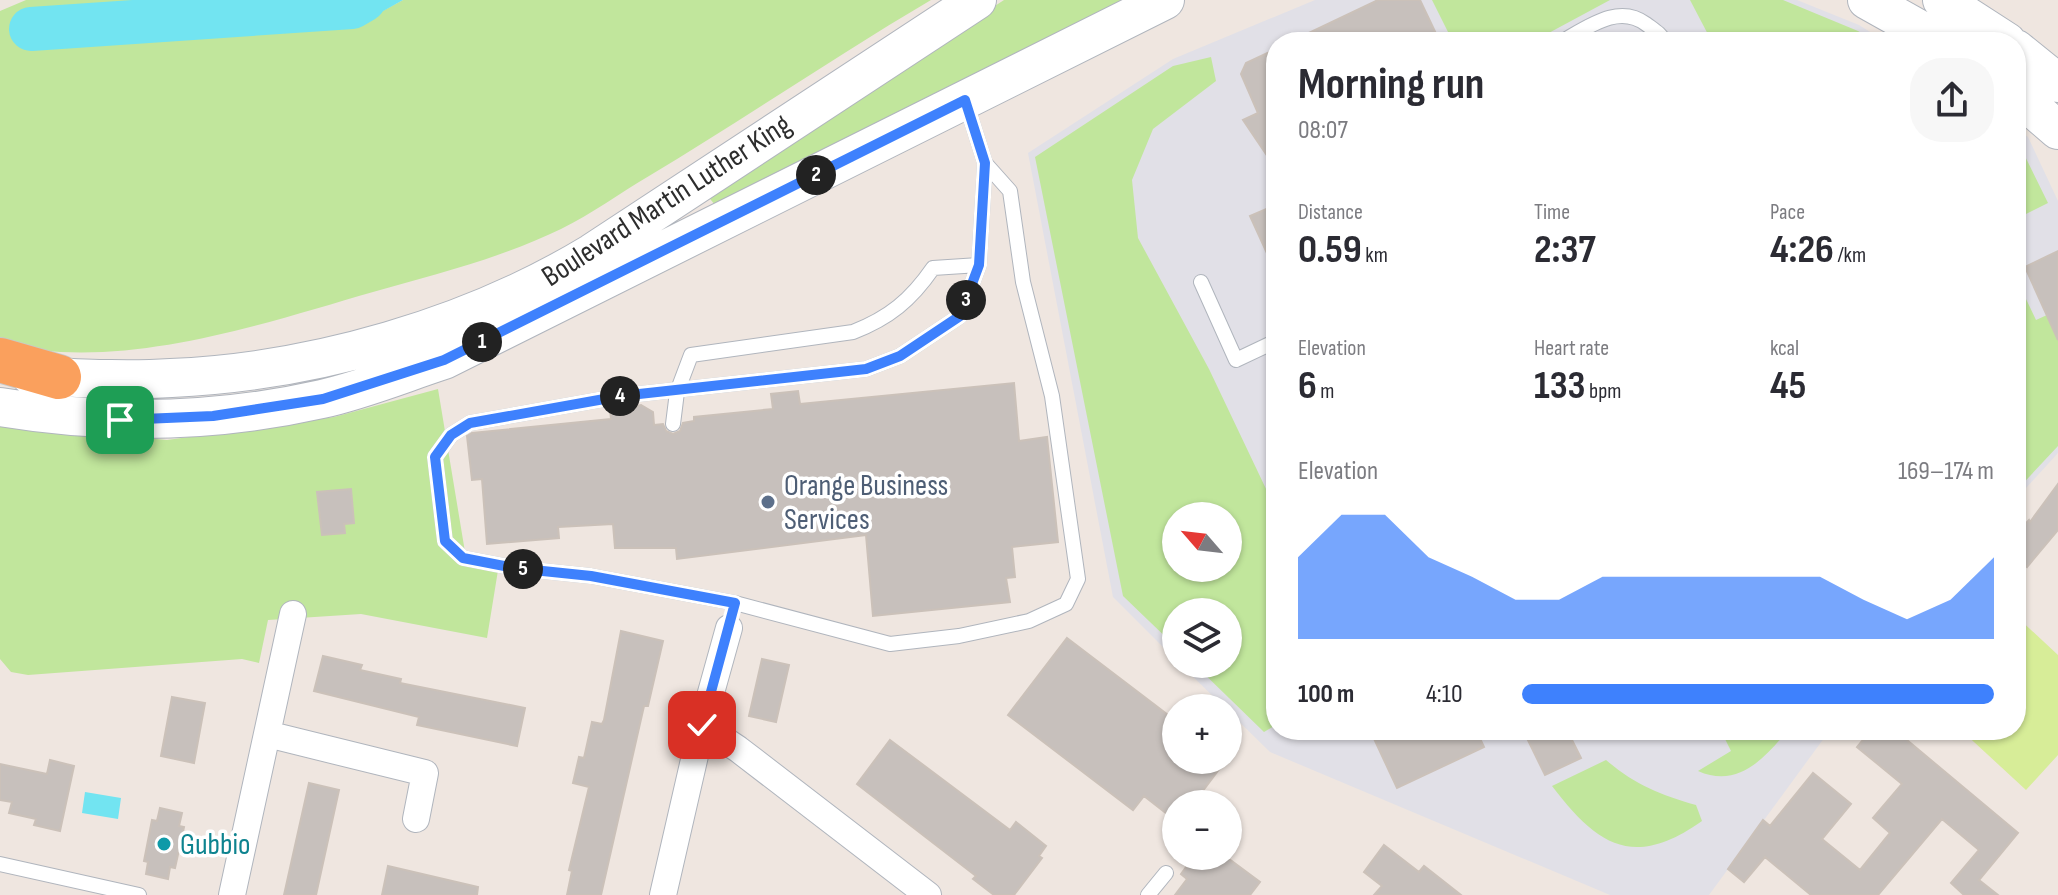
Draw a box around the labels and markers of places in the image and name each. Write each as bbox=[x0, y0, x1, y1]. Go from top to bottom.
pin: 2 bbox=[796, 155, 836, 195]
pin: 3 bbox=[946, 280, 986, 320]
pin: 1 bbox=[462, 322, 502, 362]
pin: 4 bbox=[600, 376, 640, 416]
pin bbox=[86, 386, 154, 454]
place label: Orange Business Services bbox=[784, 468, 948, 538]
marker: Orange Business Services bbox=[759, 493, 777, 511]
pin: 5 bbox=[503, 549, 543, 589]
pin bbox=[668, 691, 736, 759]
place label: Gubbio bbox=[180, 827, 251, 863]
marker: Gubbio bbox=[155, 835, 173, 853]

